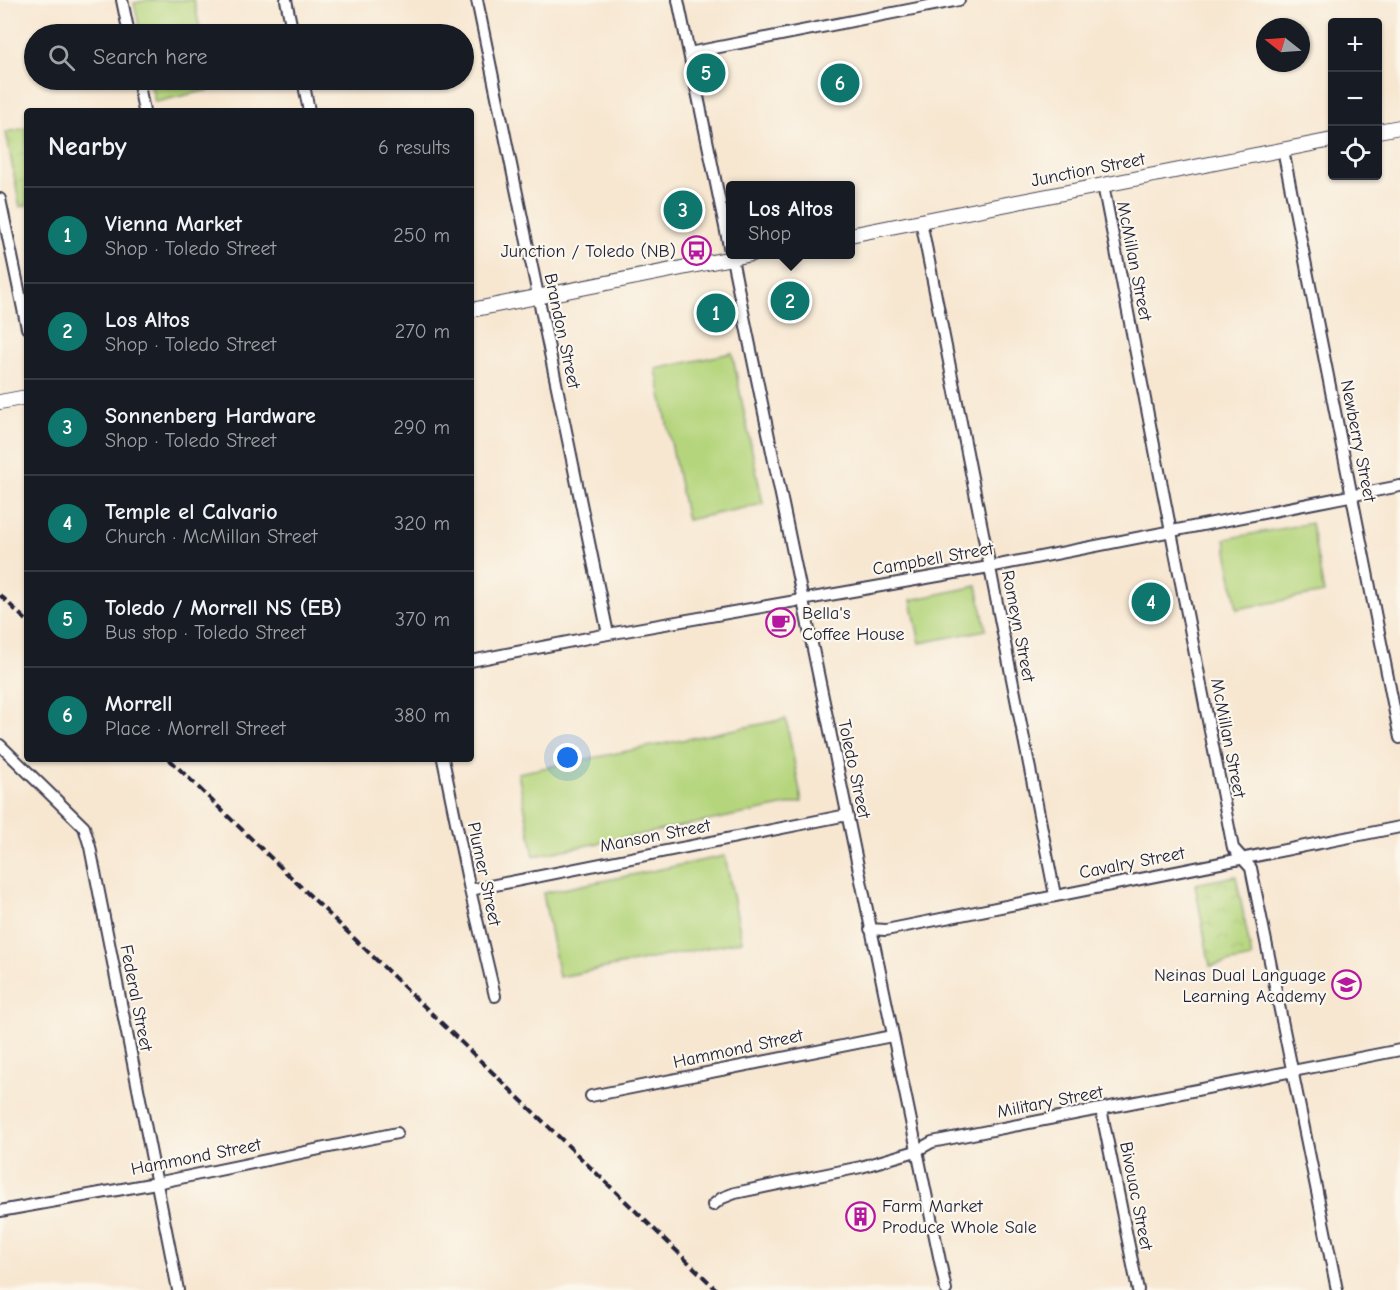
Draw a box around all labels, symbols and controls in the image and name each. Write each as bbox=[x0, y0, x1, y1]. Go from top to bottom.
north arrow bbox=[1256, 18, 1310, 72]
map controls bbox=[1328, 18, 1382, 180]
button: + bbox=[1328, 18, 1382, 72]
search box bbox=[24, 24, 474, 90]
icon: search bbox=[45, 41, 78, 74]
text: Search here bbox=[93, 44, 208, 70]
pin: 5 bbox=[686, 50, 726, 96]
pin: 6 bbox=[820, 60, 860, 106]
button: − bbox=[1328, 72, 1382, 126]
button: locate bbox=[1328, 126, 1382, 180]
text: Nearby bbox=[48, 132, 127, 162]
text: 6 results bbox=[378, 136, 450, 159]
street label: Junction Street bbox=[1029, 148, 1148, 191]
popup bbox=[726, 181, 855, 259]
pin: 3 bbox=[664, 188, 702, 232]
text: Los Altos bbox=[748, 196, 833, 222]
street label: McMillan Street bbox=[1112, 200, 1156, 323]
text: Vienna Market bbox=[105, 211, 242, 237]
text: Shop bbox=[748, 222, 791, 245]
text: 1 bbox=[64, 224, 71, 247]
text: 250 m bbox=[393, 224, 450, 247]
bus stop icon: Junction / Toledo (NB) bbox=[681, 235, 713, 267]
text: Shop · Toledo Street bbox=[105, 237, 276, 260]
place label: Junction / Toledo (NB) bbox=[501, 241, 676, 262]
street label: Brandon Street bbox=[540, 271, 585, 391]
pin: 2 bbox=[770, 278, 810, 324]
pin: 1 bbox=[696, 290, 736, 336]
text: Los Altos bbox=[105, 307, 190, 333]
text: 2 bbox=[63, 320, 72, 343]
text: 270 m bbox=[395, 320, 450, 343]
text: Shop · Toledo Street bbox=[105, 333, 276, 356]
street label: Newberry Street bbox=[1336, 378, 1380, 505]
text: Sonnenberg Hardware bbox=[105, 403, 316, 429]
text: 3 bbox=[63, 416, 72, 439]
text: 290 m bbox=[394, 416, 450, 439]
text: Shop · Toledo Street bbox=[105, 429, 276, 452]
text: Temple el Calvario bbox=[105, 499, 278, 525]
text: 4 bbox=[63, 512, 72, 535]
text: 320 m bbox=[394, 512, 450, 535]
text: Church · McMillan Street bbox=[105, 525, 317, 548]
street label: Campbell Street bbox=[871, 538, 996, 580]
street label: Romeyn Street bbox=[997, 569, 1039, 684]
pin: 4 bbox=[1132, 580, 1170, 624]
text: Toledo / Morrell NS (EB) bbox=[105, 595, 342, 621]
place label: Bella's Coffee House bbox=[802, 603, 904, 645]
cafe icon: Bella's Coffee House bbox=[765, 607, 797, 639]
text: 5 bbox=[62, 608, 73, 631]
text: 370 m bbox=[395, 608, 450, 631]
text: Bus stop · Toledo Street bbox=[105, 621, 306, 644]
street label: McMillan Street bbox=[1206, 677, 1250, 800]
text: Morrell bbox=[105, 691, 172, 717]
text: 6 bbox=[62, 704, 73, 727]
text: 380 m bbox=[394, 704, 450, 727]
text: Place · Morrell Street bbox=[105, 717, 286, 740]
street label: Toledo Street bbox=[833, 718, 875, 821]
your location bbox=[553, 743, 582, 772]
street label: Manson Street bbox=[598, 815, 713, 857]
street label: Plumer Street bbox=[463, 820, 505, 929]
street label: Cavalry Street bbox=[1077, 842, 1187, 884]
street label: Federal Street bbox=[115, 943, 157, 1054]
place label: Neinas Dual Language Learning Academy bbox=[1154, 965, 1327, 1007]
school or university icon: Neinas Dual Language Learning Academy bbox=[1331, 969, 1363, 1001]
street label: Hammond Street bbox=[671, 1025, 806, 1073]
street label: Military Street bbox=[995, 1081, 1106, 1123]
street label: Hammond Street bbox=[129, 1134, 264, 1180]
street label: Bivouac Street bbox=[1115, 1140, 1157, 1253]
place label: Farm Market Produce Whole Sale bbox=[882, 1196, 1037, 1238]
building icon: Farm Market Produce Whole Sale bbox=[845, 1200, 877, 1232]

